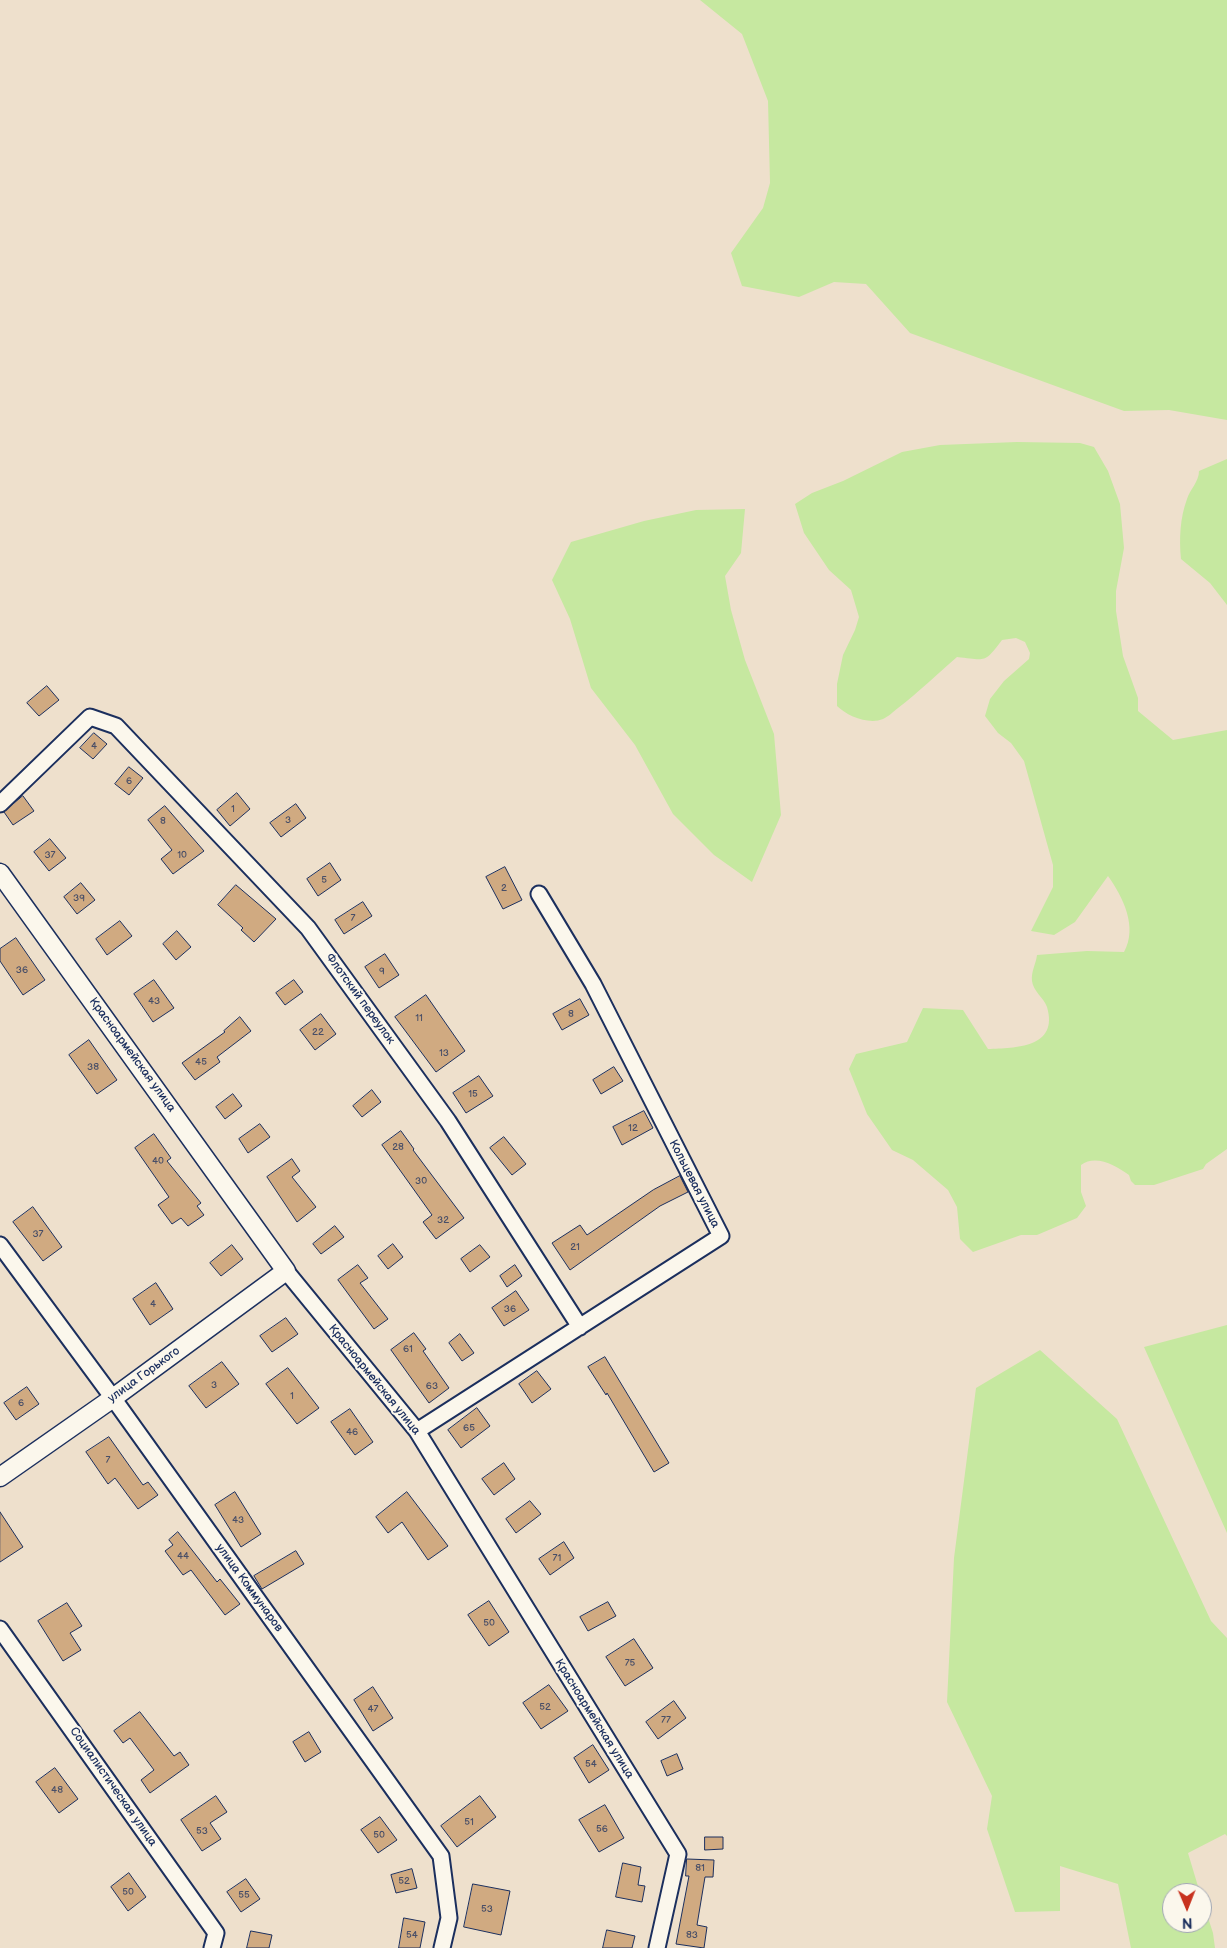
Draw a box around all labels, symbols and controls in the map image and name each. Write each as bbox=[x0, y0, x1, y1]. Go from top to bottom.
house number: 4 bbox=[91, 740, 97, 752]
house number: 6 bbox=[126, 775, 132, 787]
house number: 1 bbox=[231, 803, 235, 815]
house number: 3 bbox=[285, 814, 291, 826]
house number: 8 bbox=[160, 815, 166, 827]
house number: 37 bbox=[44, 849, 56, 861]
house number: 10 bbox=[177, 849, 187, 861]
house number: 5 bbox=[321, 874, 327, 886]
house number: 2 bbox=[501, 882, 507, 894]
house number: 39 bbox=[73, 892, 85, 904]
house number: 7 bbox=[351, 912, 355, 924]
street label: Флотский переулок bbox=[322, 951, 398, 1047]
house number: 36 bbox=[16, 964, 28, 976]
house number: 9 bbox=[379, 965, 385, 977]
street label: Красноармейская улица bbox=[86, 995, 178, 1115]
house number: 43 bbox=[148, 995, 160, 1007]
house number: 8 bbox=[568, 1008, 574, 1020]
house number: 11 bbox=[415, 1012, 423, 1024]
house number: 22 bbox=[312, 1026, 324, 1038]
house number: 13 bbox=[439, 1047, 449, 1059]
house number: 45 bbox=[195, 1056, 207, 1068]
house number: 38 bbox=[87, 1061, 99, 1073]
house number: 15 bbox=[468, 1088, 478, 1100]
house number: 12 bbox=[628, 1122, 638, 1134]
street label: Кольцевая улица bbox=[666, 1138, 722, 1230]
house number: 28 bbox=[392, 1141, 404, 1153]
house number: 40 bbox=[152, 1155, 164, 1167]
house number: 30 bbox=[415, 1175, 427, 1187]
house number: 32 bbox=[437, 1214, 449, 1226]
house number: 37 bbox=[32, 1228, 44, 1240]
house number: 21 bbox=[570, 1241, 580, 1253]
house number: 4 bbox=[150, 1298, 156, 1310]
house number: 36 bbox=[504, 1303, 516, 1315]
street label: Красноармейская улица bbox=[325, 1322, 423, 1438]
house number: 61 bbox=[403, 1343, 413, 1355]
street label: улица Горького bbox=[105, 1344, 183, 1406]
house number: 3 bbox=[211, 1379, 217, 1391]
house number: 63 bbox=[426, 1380, 438, 1392]
house number: 1 bbox=[290, 1390, 294, 1402]
house number: 6 bbox=[18, 1397, 24, 1409]
house number: 65 bbox=[463, 1422, 475, 1434]
house number: 46 bbox=[346, 1426, 358, 1438]
house number: 7 bbox=[106, 1454, 110, 1466]
house number: 43 bbox=[232, 1514, 244, 1526]
street label: улица Коммунаров bbox=[212, 1541, 286, 1635]
house number: 44 bbox=[177, 1550, 189, 1562]
house number: 71 bbox=[553, 1552, 561, 1564]
house number: 50 bbox=[483, 1617, 495, 1629]
street label: Красноармейская улица bbox=[551, 1657, 637, 1781]
house number: 75 bbox=[625, 1657, 635, 1669]
house number: 52 bbox=[539, 1701, 551, 1713]
house number: 47 bbox=[367, 1703, 379, 1715]
house number: 77 bbox=[661, 1714, 671, 1726]
street label: Социалистическая улица bbox=[66, 1725, 160, 1849]
house number: 54 bbox=[585, 1758, 597, 1770]
house number: 48 bbox=[51, 1784, 63, 1796]
house number: 51 bbox=[464, 1816, 474, 1828]
house number: 56 bbox=[596, 1823, 608, 1835]
house number: 53 bbox=[196, 1825, 208, 1837]
house number: 50 bbox=[373, 1829, 385, 1841]
house number: 81 bbox=[695, 1862, 705, 1874]
house number: 52 bbox=[398, 1875, 410, 1887]
north arrow bbox=[1162, 1883, 1212, 1933]
house number: 50 bbox=[122, 1886, 134, 1898]
house number: 55 bbox=[238, 1889, 250, 1901]
house number: 53 bbox=[481, 1903, 493, 1915]
text: N bbox=[1182, 1914, 1193, 1931]
house number: 54 bbox=[406, 1929, 418, 1941]
house number: 83 bbox=[686, 1929, 698, 1941]

